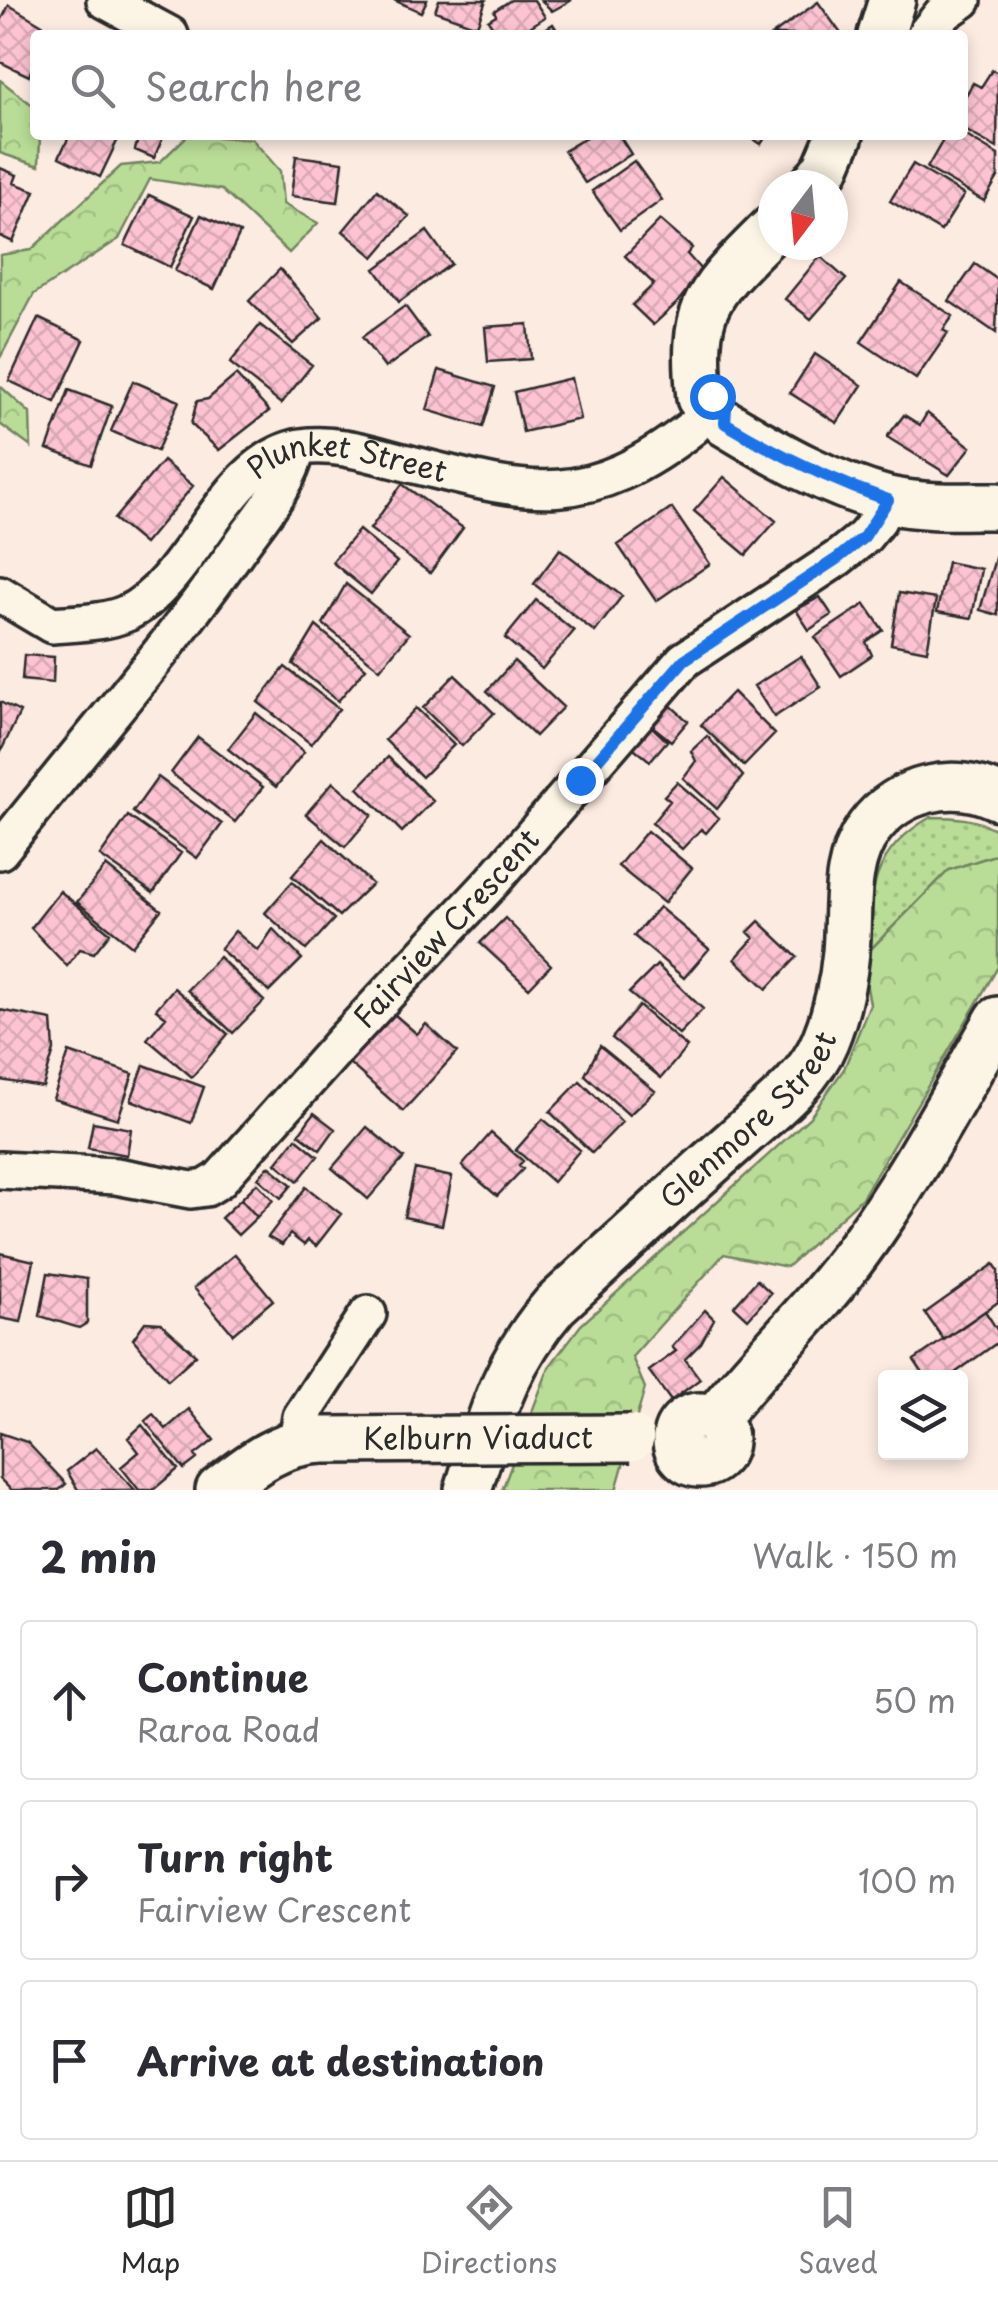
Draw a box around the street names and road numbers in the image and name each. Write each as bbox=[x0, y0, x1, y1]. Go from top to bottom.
street label: Plunket Street bbox=[246, 459, 456, 503]
street label: Fairview Crescent bbox=[341, 818, 549, 1037]
street label: Glenmore Street bbox=[649, 1024, 847, 1218]
street label: Kelburn Viaduct bbox=[363, 1413, 593, 1460]

